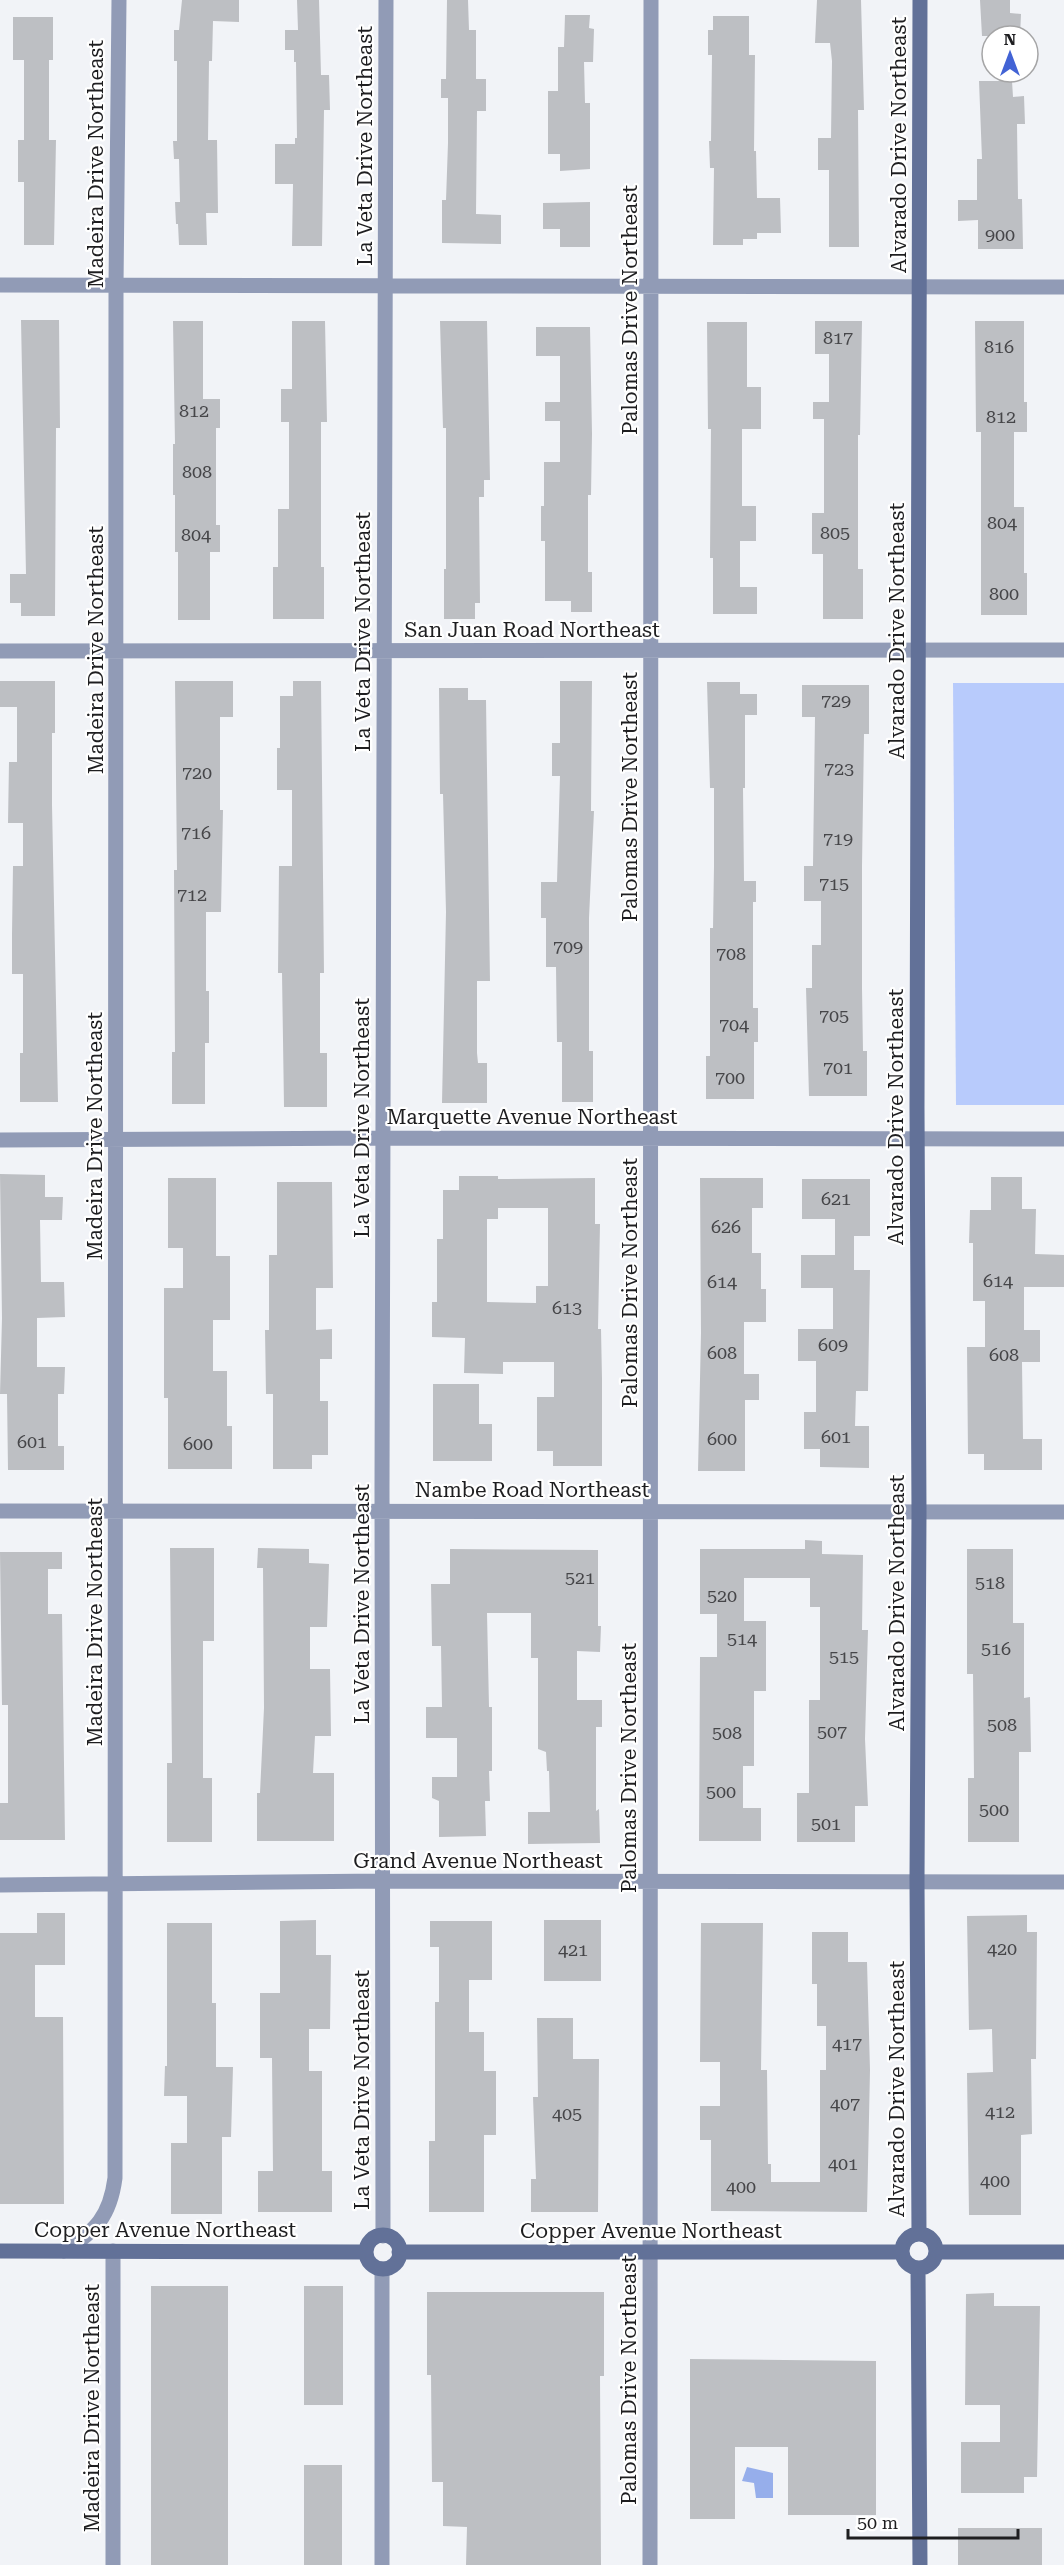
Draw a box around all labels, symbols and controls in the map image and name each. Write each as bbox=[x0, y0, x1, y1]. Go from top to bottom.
street label: Alvarado Drive Northeast bbox=[887, 17, 911, 273]
north arrow bbox=[980, 24, 1040, 84]
street label: La Veta Drive Northeast bbox=[353, 26, 377, 266]
text: N bbox=[1004, 30, 1016, 49]
street label: Madeira Drive Northeast bbox=[84, 40, 108, 288]
street label: Palomas Drive Northeast bbox=[618, 185, 642, 435]
house number: 900 bbox=[985, 224, 1015, 245]
house number: 817 bbox=[823, 327, 853, 348]
house number: 816 bbox=[984, 336, 1014, 357]
house number: 812 bbox=[179, 400, 209, 421]
house number: 812 bbox=[986, 406, 1016, 427]
house number: 808 bbox=[182, 461, 212, 482]
street label: Alvarado Drive Northeast bbox=[885, 503, 909, 759]
street label: La Veta Drive Northeast bbox=[351, 512, 375, 752]
house number: 804 bbox=[987, 512, 1017, 533]
house number: 805 bbox=[820, 522, 850, 543]
house number: 804 bbox=[181, 524, 211, 545]
street label: Madeira Drive Northeast bbox=[84, 526, 108, 774]
house number: 800 bbox=[989, 583, 1019, 604]
street label: San Juan Road Northeast bbox=[404, 618, 660, 642]
street label: Palomas Drive Northeast bbox=[618, 672, 642, 922]
house number: 729 bbox=[821, 690, 851, 711]
house number: 723 bbox=[824, 758, 854, 779]
house number: 720 bbox=[182, 762, 212, 783]
house number: 716 bbox=[181, 822, 211, 843]
house number: 719 bbox=[823, 828, 853, 849]
house number: 715 bbox=[819, 873, 849, 894]
house number: 712 bbox=[177, 884, 207, 905]
house number: 709 bbox=[553, 936, 583, 957]
house number: 708 bbox=[716, 943, 746, 964]
street label: Alvarado Drive Northeast bbox=[884, 989, 908, 1245]
street label: La Veta Drive Northeast bbox=[350, 998, 374, 1238]
house number: 705 bbox=[819, 1005, 849, 1026]
street label: Madeira Drive Northeast bbox=[83, 1012, 107, 1260]
house number: 704 bbox=[719, 1014, 749, 1035]
house number: 701 bbox=[823, 1057, 853, 1078]
house number: 700 bbox=[715, 1067, 745, 1088]
street label: Marquette Avenue Northeast bbox=[386, 1105, 678, 1129]
street label: Palomas Drive Northeast bbox=[618, 1158, 642, 1408]
house number: 621 bbox=[821, 1188, 851, 1209]
house number: 626 bbox=[711, 1216, 741, 1237]
house number: 614 bbox=[983, 1270, 1013, 1291]
house number: 614 bbox=[707, 1271, 737, 1292]
house number: 613 bbox=[552, 1297, 582, 1318]
house number: 609 bbox=[818, 1334, 848, 1355]
house number: 608 bbox=[707, 1342, 737, 1363]
house number: 608 bbox=[989, 1344, 1019, 1365]
house number: 601 bbox=[821, 1426, 851, 1447]
house number: 600 bbox=[707, 1428, 737, 1449]
house number: 601 bbox=[17, 1431, 47, 1452]
house number: 600 bbox=[183, 1433, 213, 1454]
street label: Alvarado Drive Northeast bbox=[885, 1475, 909, 1731]
street label: Nambe Road Northeast bbox=[415, 1478, 649, 1502]
street label: La Veta Drive Northeast bbox=[350, 1484, 374, 1724]
street label: Madeira Drive Northeast bbox=[83, 1498, 107, 1746]
house number: 521 bbox=[565, 1567, 595, 1588]
house number: 518 bbox=[975, 1572, 1005, 1593]
house number: 520 bbox=[707, 1585, 737, 1606]
house number: 514 bbox=[727, 1628, 757, 1649]
house number: 516 bbox=[981, 1638, 1011, 1659]
street label: Palomas Drive Northeast bbox=[617, 1643, 641, 1893]
house number: 515 bbox=[829, 1646, 859, 1667]
house number: 508 bbox=[987, 1714, 1017, 1735]
house number: 507 bbox=[817, 1721, 847, 1742]
house number: 508 bbox=[712, 1722, 742, 1743]
house number: 500 bbox=[706, 1781, 736, 1802]
house number: 500 bbox=[979, 1799, 1009, 1820]
house number: 501 bbox=[811, 1813, 841, 1834]
street label: Grand Avenue Northeast bbox=[353, 1849, 603, 1873]
house number: 420 bbox=[987, 1938, 1017, 1959]
house number: 421 bbox=[558, 1939, 588, 1960]
street label: Alvarado Drive Northeast bbox=[885, 1961, 909, 2217]
street label: La Veta Drive Northeast bbox=[350, 1970, 374, 2210]
house number: 417 bbox=[832, 2033, 862, 2054]
house number: 407 bbox=[830, 2093, 860, 2114]
house number: 412 bbox=[985, 2101, 1015, 2122]
house number: 405 bbox=[552, 2103, 582, 2124]
house number: 401 bbox=[828, 2153, 858, 2174]
house number: 400 bbox=[980, 2170, 1010, 2191]
house number: 400 bbox=[726, 2176, 756, 2197]
street label: Copper Avenue Northeast bbox=[34, 2218, 296, 2242]
street label: Copper Avenue Northeast bbox=[520, 2219, 782, 2243]
street label: Palomas Drive Northeast bbox=[617, 2255, 641, 2505]
street label: Madeira Drive Northeast bbox=[80, 2284, 104, 2532]
scale bar bbox=[848, 2502, 1018, 2540]
text: 50 m bbox=[857, 2512, 898, 2533]

